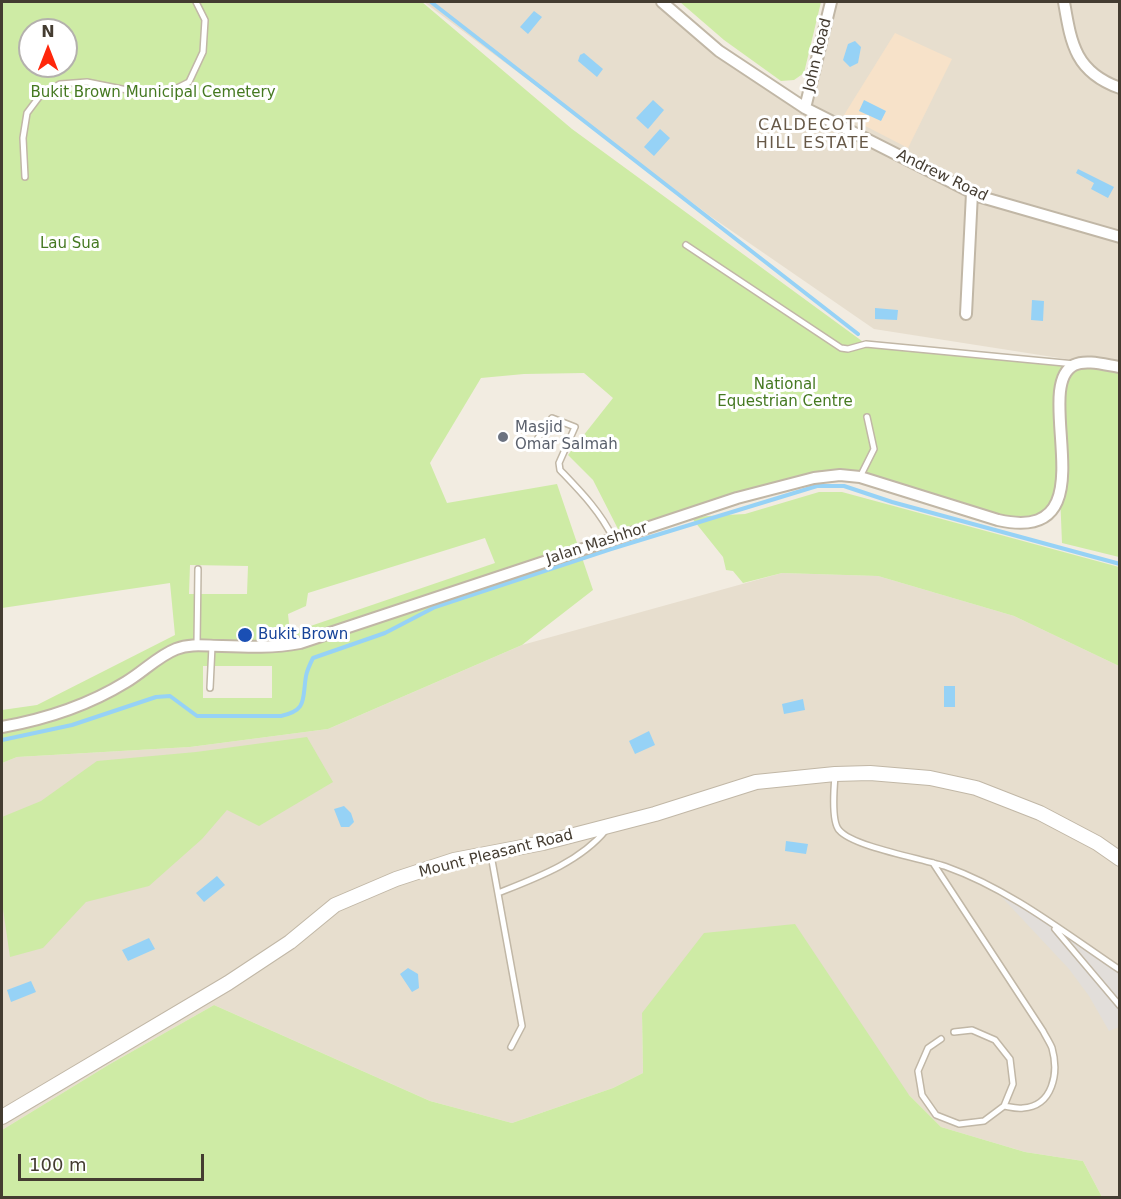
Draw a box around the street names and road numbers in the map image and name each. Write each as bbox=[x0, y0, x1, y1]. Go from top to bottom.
street label: John Road bbox=[800, 16, 836, 94]
street label: Andrew Road bbox=[894, 146, 990, 206]
street label: Jalan Mashhor bbox=[544, 519, 650, 569]
street label: Mount Pleasant Road bbox=[417, 826, 575, 882]

